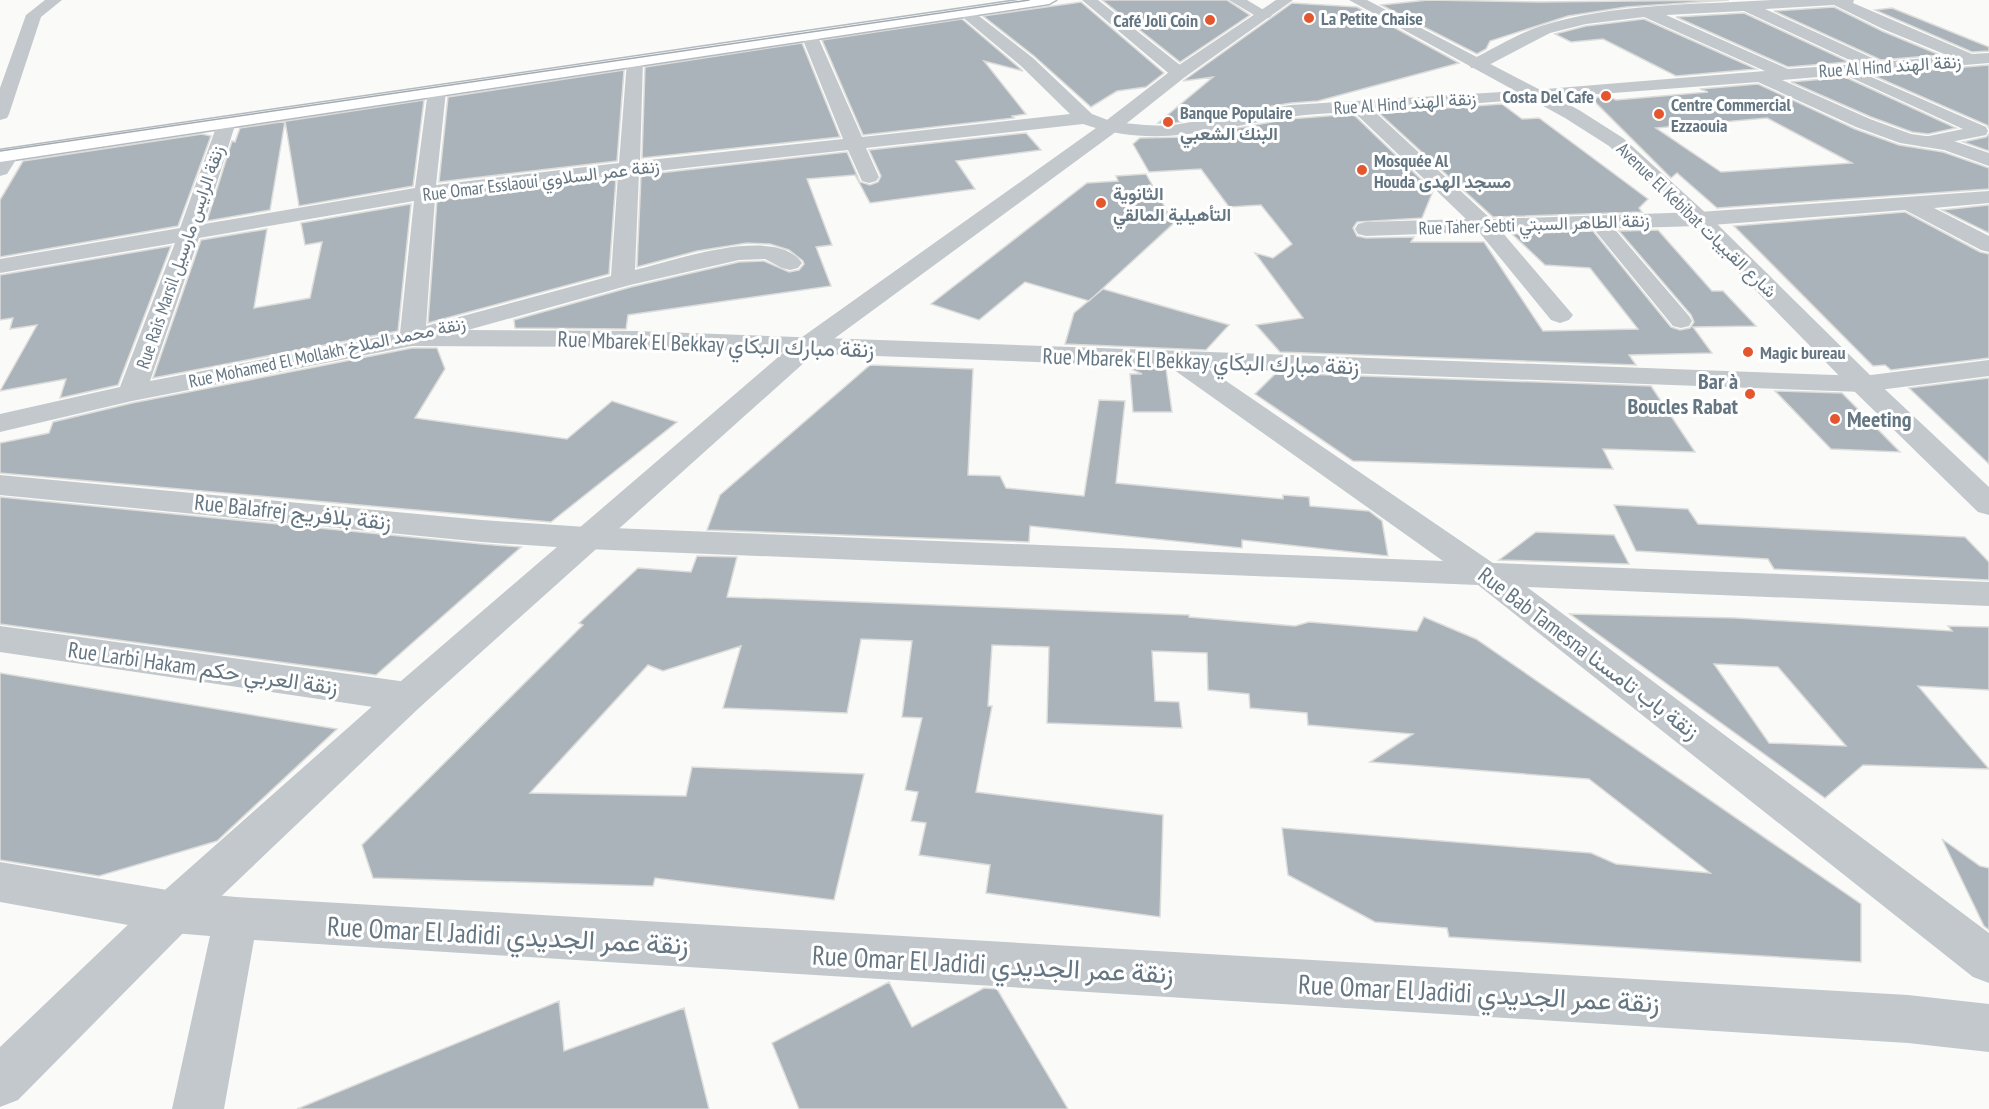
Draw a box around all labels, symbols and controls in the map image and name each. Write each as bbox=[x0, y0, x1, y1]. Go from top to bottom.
place label: La Petite Chaise bbox=[1321, 7, 1423, 30]
place label: Café Joli Coin bbox=[1113, 9, 1198, 32]
marker: La Petite Chaise bbox=[1302, 11, 1316, 25]
marker: Café Joli Coin bbox=[1203, 13, 1217, 27]
street label: Rue Al Hind زنقة الهند bbox=[1818, 50, 1962, 82]
place label: Costa Del Cafe bbox=[1502, 85, 1594, 108]
street label: Rue Al Hind زنقة الهند bbox=[1333, 87, 1477, 119]
marker: Costa Del Cafe bbox=[1599, 89, 1613, 103]
place label: Centre Commercial Ezzaouia bbox=[1671, 93, 1792, 137]
place label: Banque Populaire البنك الشعبي bbox=[1180, 101, 1293, 149]
marker: Centre Commercial Ezzaouia bbox=[1652, 107, 1666, 121]
marker: Banque Populaire البنك الشعبي bbox=[1161, 115, 1175, 129]
street label: Avenue El Kebibat شارع القبيبات bbox=[1611, 137, 1782, 303]
street label: Rue Rais Marsil زنقة الرايس مارسيل bbox=[131, 142, 229, 372]
place label: Mosquée Al Houda مسجد الهدى bbox=[1374, 149, 1511, 193]
street label: Rue Omar Esslaoui زنقة عمر السلاوي bbox=[421, 154, 661, 210]
marker: Mosquée Al Houda مسجد الهدى bbox=[1355, 163, 1369, 177]
place label: الثانوية التأهيلية المالقي bbox=[1113, 182, 1231, 230]
marker: الثانوية التأهيلية المالقي bbox=[1094, 196, 1108, 210]
street label: Rue Taher Sebti زنقة الطاهر السبتي bbox=[1418, 208, 1650, 244]
street label: Rue Mohamed El Mollakh زنقة محمد الملاخ bbox=[186, 311, 468, 394]
street label: Rue Mbarek El Bekkay زنقة مبارك البكاي bbox=[557, 324, 875, 369]
street label: Rue Mbarek El Bekkay زنقة مبارك البكاي bbox=[1042, 341, 1360, 386]
place label: Magic bureau bbox=[1760, 341, 1845, 364]
marker: Magic bureau bbox=[1741, 345, 1755, 359]
place label: Bar à Boucles Rabat bbox=[1628, 367, 1739, 420]
marker: Bar à Boucles Rabat bbox=[1743, 387, 1757, 401]
place label: Meeting bbox=[1847, 405, 1911, 433]
marker: Meeting bbox=[1828, 412, 1842, 426]
street label: Rue Balafrej زنقة بلافريج bbox=[193, 488, 393, 537]
street label: Rue Bab Tamesna زنقة باب تامسنا bbox=[1473, 561, 1705, 745]
street label: Rue Larbi Hakam زنقة العربي حكم bbox=[66, 635, 340, 706]
street label: Rue Omar El Jadidi زنقة عمر الجديدي bbox=[326, 909, 690, 967]
street label: Rue Omar El Jadidi زنقة عمر الجديدي bbox=[811, 938, 1175, 996]
street label: Rue Omar El Jadidi زنقة عمر الجديدي bbox=[1297, 967, 1661, 1025]

